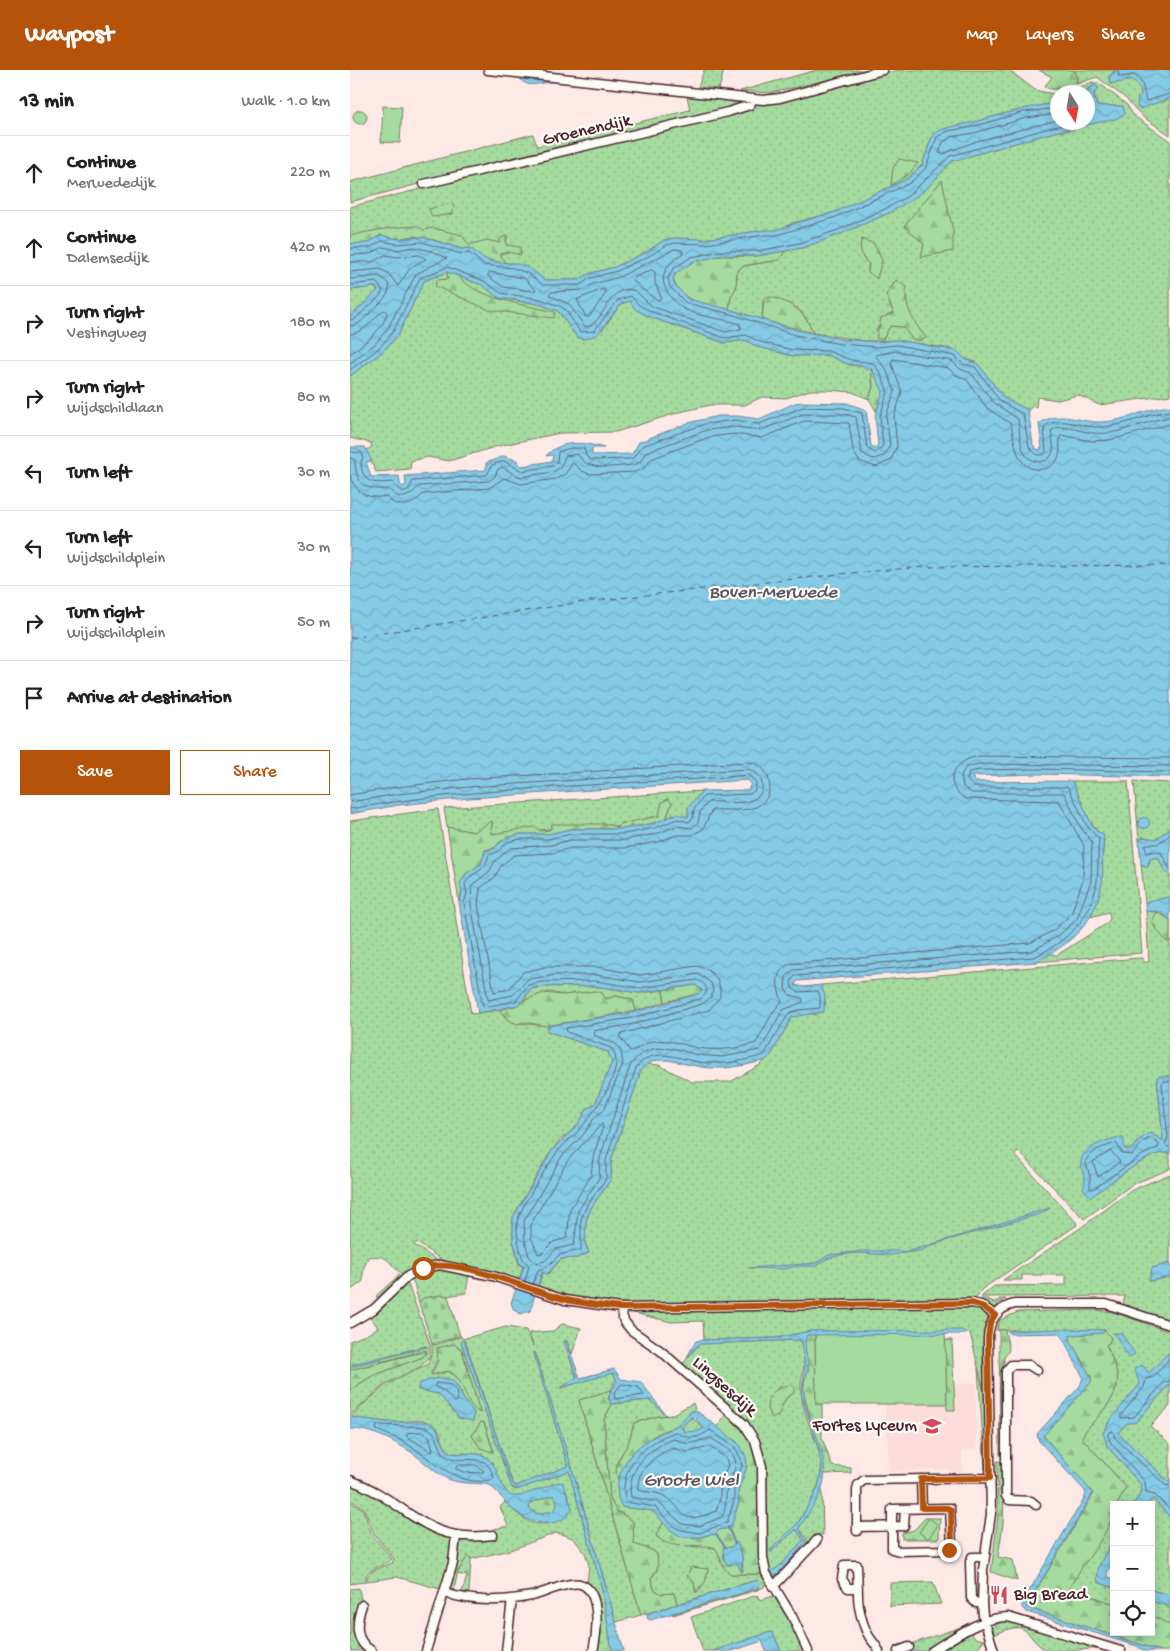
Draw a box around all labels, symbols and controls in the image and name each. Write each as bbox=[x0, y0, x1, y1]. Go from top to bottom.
text: Waypost bbox=[25, 21, 113, 50]
text: Map bbox=[966, 25, 998, 46]
text: Layers bbox=[1026, 25, 1073, 46]
text: Share bbox=[1101, 25, 1145, 46]
north arrow bbox=[1050, 85, 1095, 130]
text: 13 min bbox=[20, 90, 74, 115]
text: Walk · 1.0 km bbox=[241, 93, 330, 112]
street label: Groenendijk bbox=[541, 110, 635, 151]
text: Continue bbox=[67, 152, 136, 175]
icon: ahead bbox=[20, 159, 48, 187]
text: 220 m bbox=[290, 164, 330, 183]
text: Merwededijk bbox=[67, 175, 155, 194]
text: Continue bbox=[67, 227, 136, 250]
icon: ahead bbox=[20, 234, 48, 262]
text: 420 m bbox=[290, 239, 330, 258]
text: Dalemsedijk bbox=[67, 250, 148, 269]
text: Turn right bbox=[67, 302, 143, 325]
icon: right bbox=[20, 309, 48, 337]
text: 180 m bbox=[291, 314, 330, 333]
text: Vestingweg bbox=[67, 325, 147, 344]
text: Turn right bbox=[67, 377, 143, 400]
icon: right bbox=[20, 384, 48, 412]
text: 80 m bbox=[297, 389, 330, 408]
text: Wijdschildlaan bbox=[67, 400, 163, 419]
icon: left bbox=[20, 459, 48, 487]
text: Turn left bbox=[67, 462, 131, 485]
text: 30 m bbox=[297, 464, 330, 483]
text: Turn left bbox=[67, 527, 131, 550]
icon: left bbox=[20, 534, 48, 562]
text: 30 m bbox=[297, 539, 330, 558]
text: Wijdschildplein bbox=[67, 550, 165, 569]
water label: Boven-Merwede bbox=[709, 582, 838, 605]
text: Turn right bbox=[67, 602, 143, 625]
icon: right bbox=[20, 609, 48, 637]
text: 50 m bbox=[297, 614, 330, 633]
text: Wijdschildplein bbox=[67, 625, 165, 644]
icon: arrive bbox=[20, 684, 48, 712]
text: Arrive at destination bbox=[67, 687, 231, 710]
button: Save bbox=[20, 750, 170, 795]
button: Share bbox=[180, 750, 330, 795]
route start bbox=[412, 1257, 435, 1280]
street label: Lingsesdijk bbox=[687, 1353, 762, 1423]
school or university icon: Fortes Lyceum bbox=[921, 1415, 943, 1437]
place label: Fortes Lyceum bbox=[811, 1416, 917, 1437]
water label: Groote Wiel bbox=[644, 1470, 740, 1493]
map controls bbox=[1110, 1501, 1155, 1636]
button: + bbox=[1110, 1501, 1155, 1546]
route end bbox=[938, 1539, 961, 1562]
button: − bbox=[1110, 1546, 1155, 1591]
restaurant icon: Big Bread bbox=[988, 1584, 1010, 1606]
place label: Big Bread bbox=[1013, 1585, 1088, 1606]
button: locate bbox=[1110, 1591, 1155, 1636]

